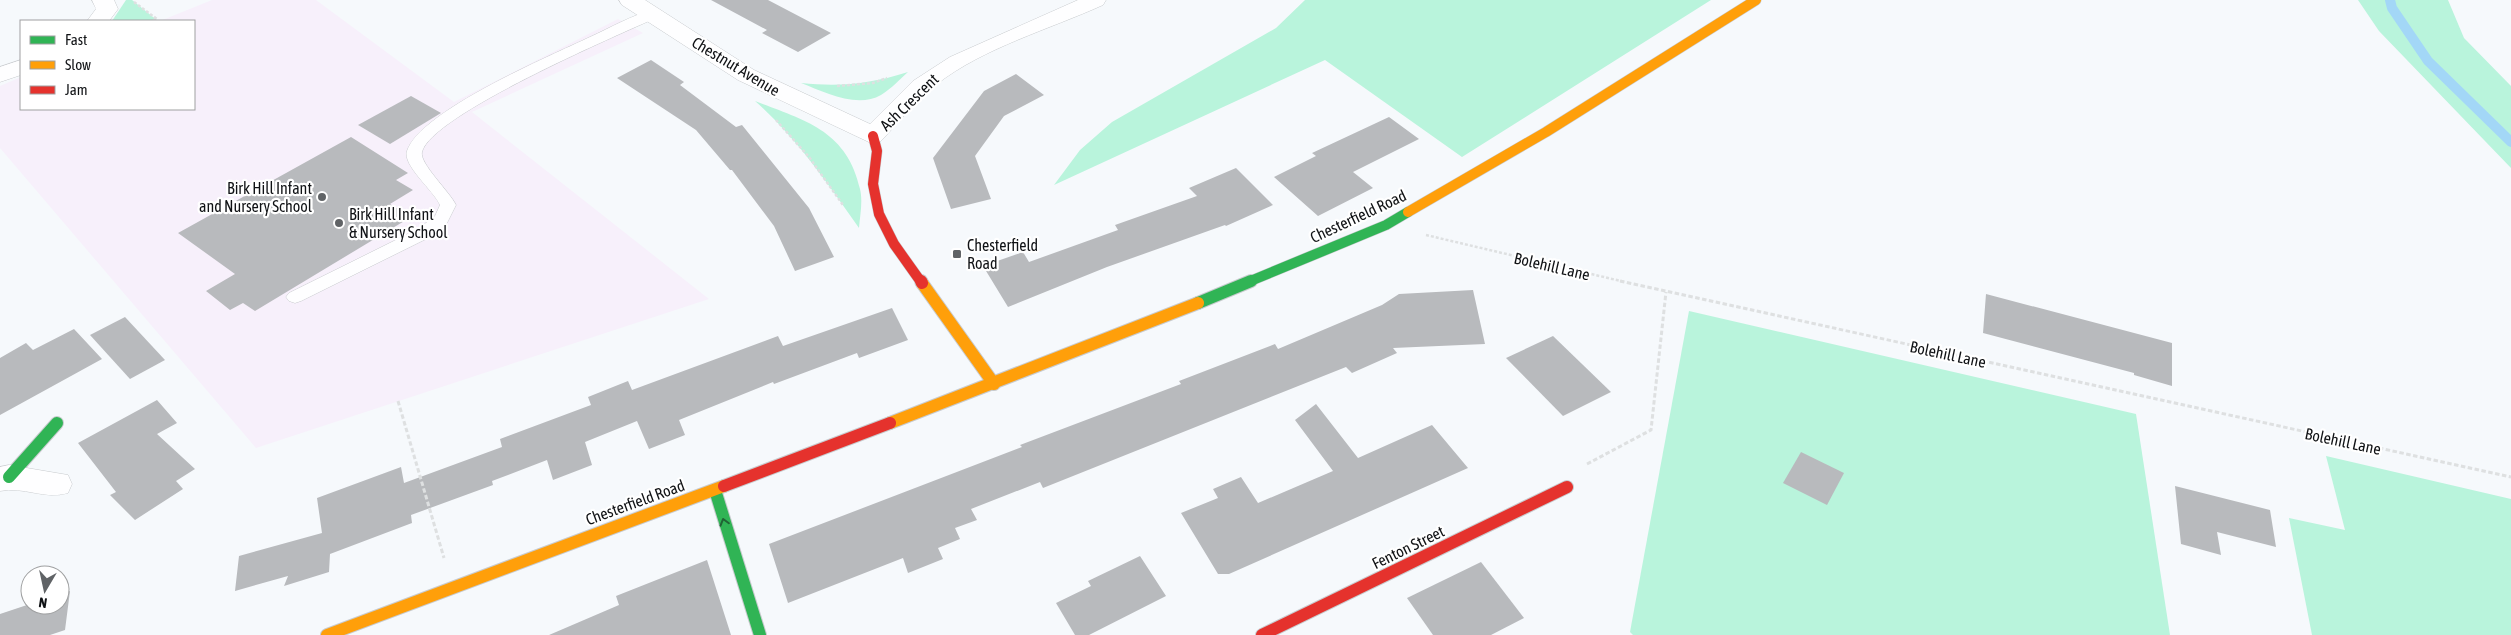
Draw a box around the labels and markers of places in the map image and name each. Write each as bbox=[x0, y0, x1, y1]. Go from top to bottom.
place label: Birk Hill Infant and Nursery School bbox=[199, 179, 313, 216]
marker: Birk Hill Infant and Nursery School bbox=[316, 191, 328, 203]
place label: Birk Hill Infant & Nursery School bbox=[349, 205, 448, 242]
marker: Birk Hill Infant & Nursery School bbox=[333, 217, 345, 229]
place label: Chesterfield Road bbox=[967, 236, 1038, 272]
marker: Chesterfield Road bbox=[951, 248, 963, 260]

